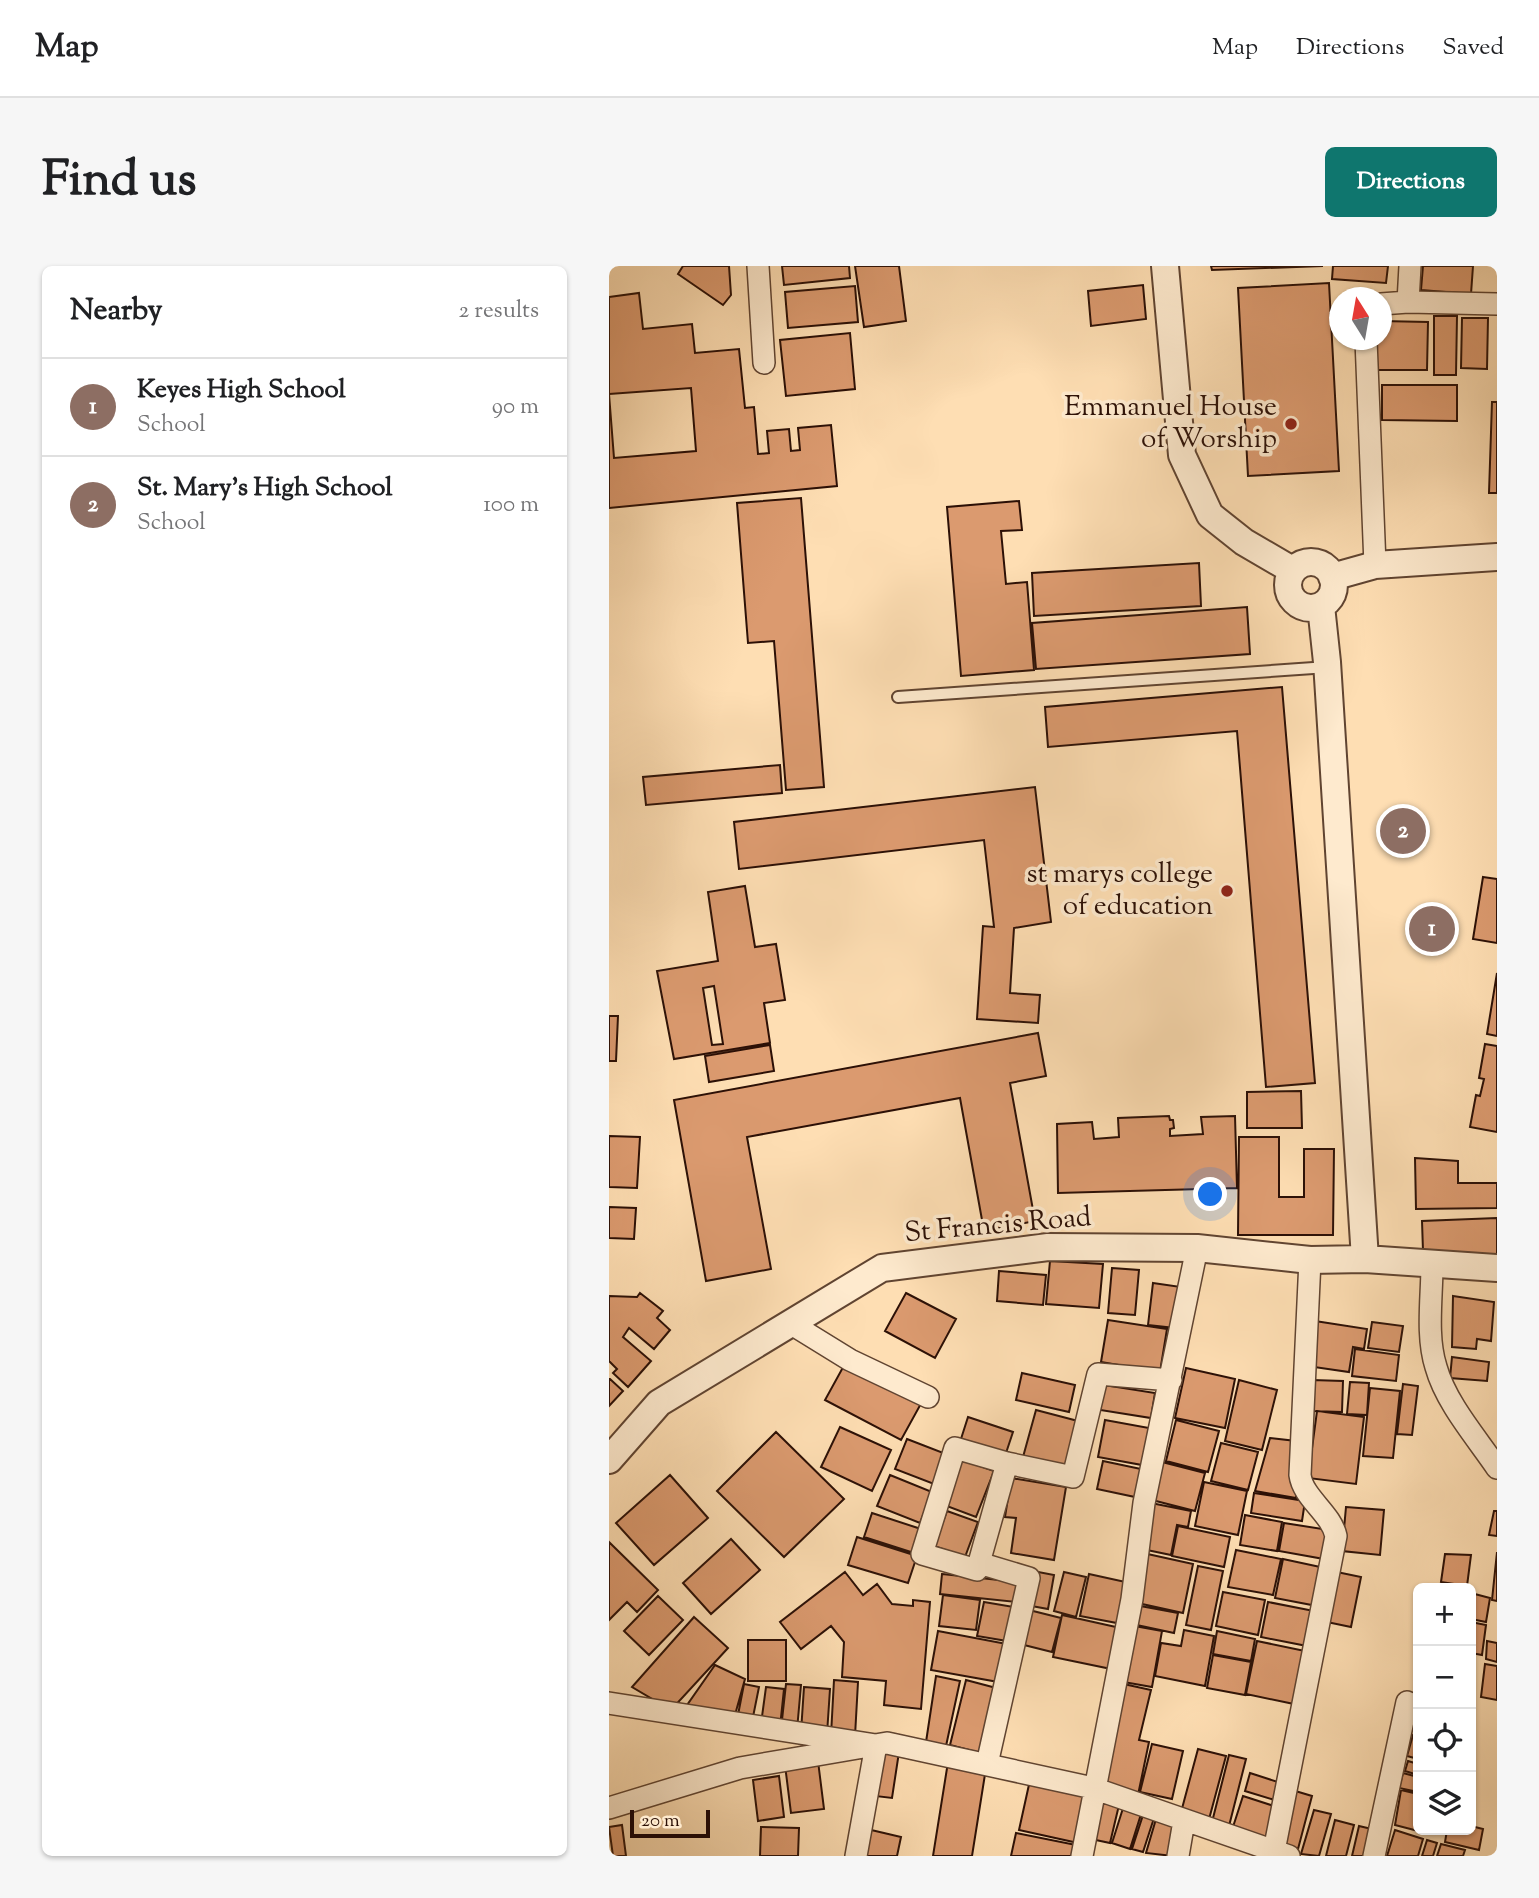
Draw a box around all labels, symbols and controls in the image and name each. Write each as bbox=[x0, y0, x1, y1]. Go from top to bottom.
text: Map bbox=[35, 24, 99, 72]
text: Map bbox=[1212, 31, 1258, 65]
text: Directions bbox=[1296, 31, 1404, 65]
text: Saved bbox=[1442, 31, 1504, 65]
text: Find us bbox=[42, 147, 196, 217]
button: Directions bbox=[1325, 147, 1497, 217]
north arrow bbox=[1329, 287, 1392, 350]
text: Nearby bbox=[70, 290, 162, 333]
text: 2 results bbox=[459, 295, 539, 328]
text: Keyes High School bbox=[137, 372, 346, 409]
place label: Emmanuel House of Worship bbox=[1064, 388, 1277, 460]
text: 1 bbox=[89, 391, 97, 424]
text: 90 m bbox=[492, 391, 539, 424]
text: School bbox=[137, 409, 206, 442]
marker: Emmanuel House of Worship bbox=[1283, 416, 1299, 432]
text: St. Mary's High School bbox=[137, 470, 393, 507]
text: 2 bbox=[88, 489, 98, 522]
text: 100 m bbox=[483, 489, 539, 522]
text: School bbox=[137, 507, 206, 540]
pin: 2 bbox=[1380, 805, 1426, 857]
place label: st marys college of education bbox=[1027, 855, 1213, 927]
marker: st marys college of education bbox=[1219, 883, 1235, 899]
pin: 1 bbox=[1409, 903, 1455, 955]
your location bbox=[1193, 1177, 1227, 1211]
street label: St Francis Road bbox=[903, 1198, 1093, 1254]
map controls bbox=[1413, 1583, 1476, 1835]
button: + bbox=[1413, 1583, 1476, 1646]
button: − bbox=[1413, 1646, 1476, 1709]
button: locate bbox=[1413, 1709, 1476, 1772]
button: layers bbox=[1413, 1772, 1476, 1835]
scale bar bbox=[630, 1807, 711, 1839]
text: 20 m bbox=[641, 1808, 680, 1835]

